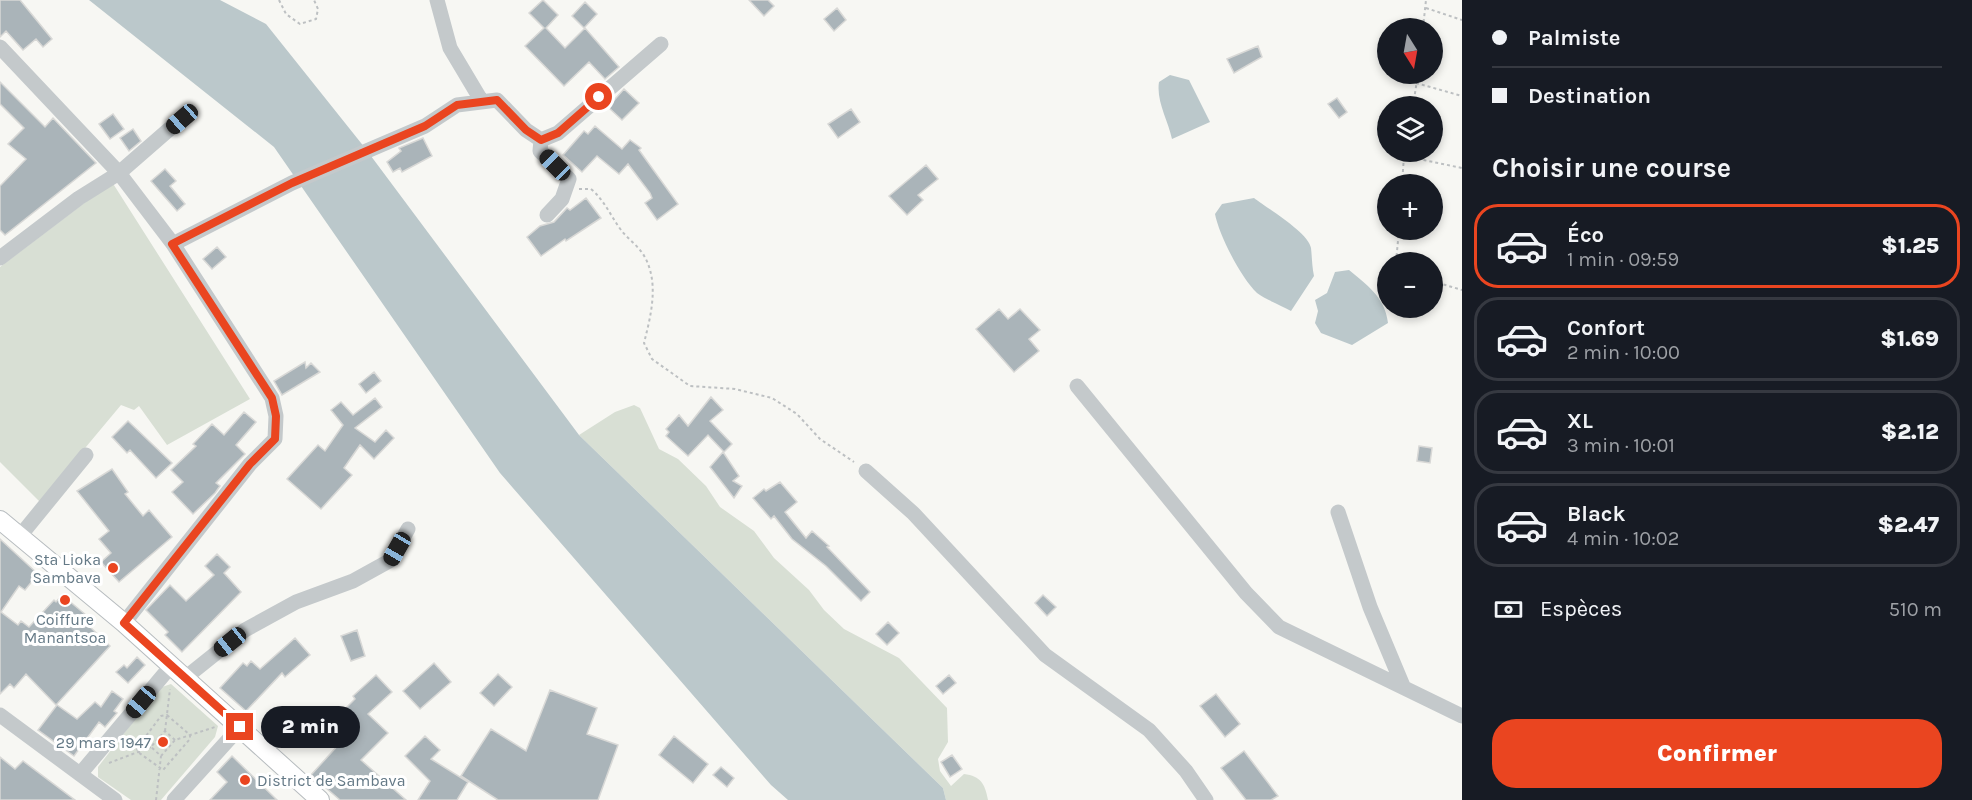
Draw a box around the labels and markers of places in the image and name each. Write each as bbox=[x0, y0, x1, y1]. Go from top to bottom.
place label: Sta Lioka Sambava bbox=[32, 550, 101, 587]
marker: Sta Lioka Sambava bbox=[106, 561, 120, 575]
marker: Coiffure Manantsoa bbox=[58, 593, 72, 607]
place label: Coiffure Manantsoa bbox=[24, 610, 106, 647]
place label: 29 mars 1947 bbox=[56, 733, 151, 752]
marker: 29 mars 1947 bbox=[156, 735, 170, 749]
place label: District de Sambava bbox=[257, 771, 405, 790]
marker: District de Sambava bbox=[238, 773, 252, 787]

